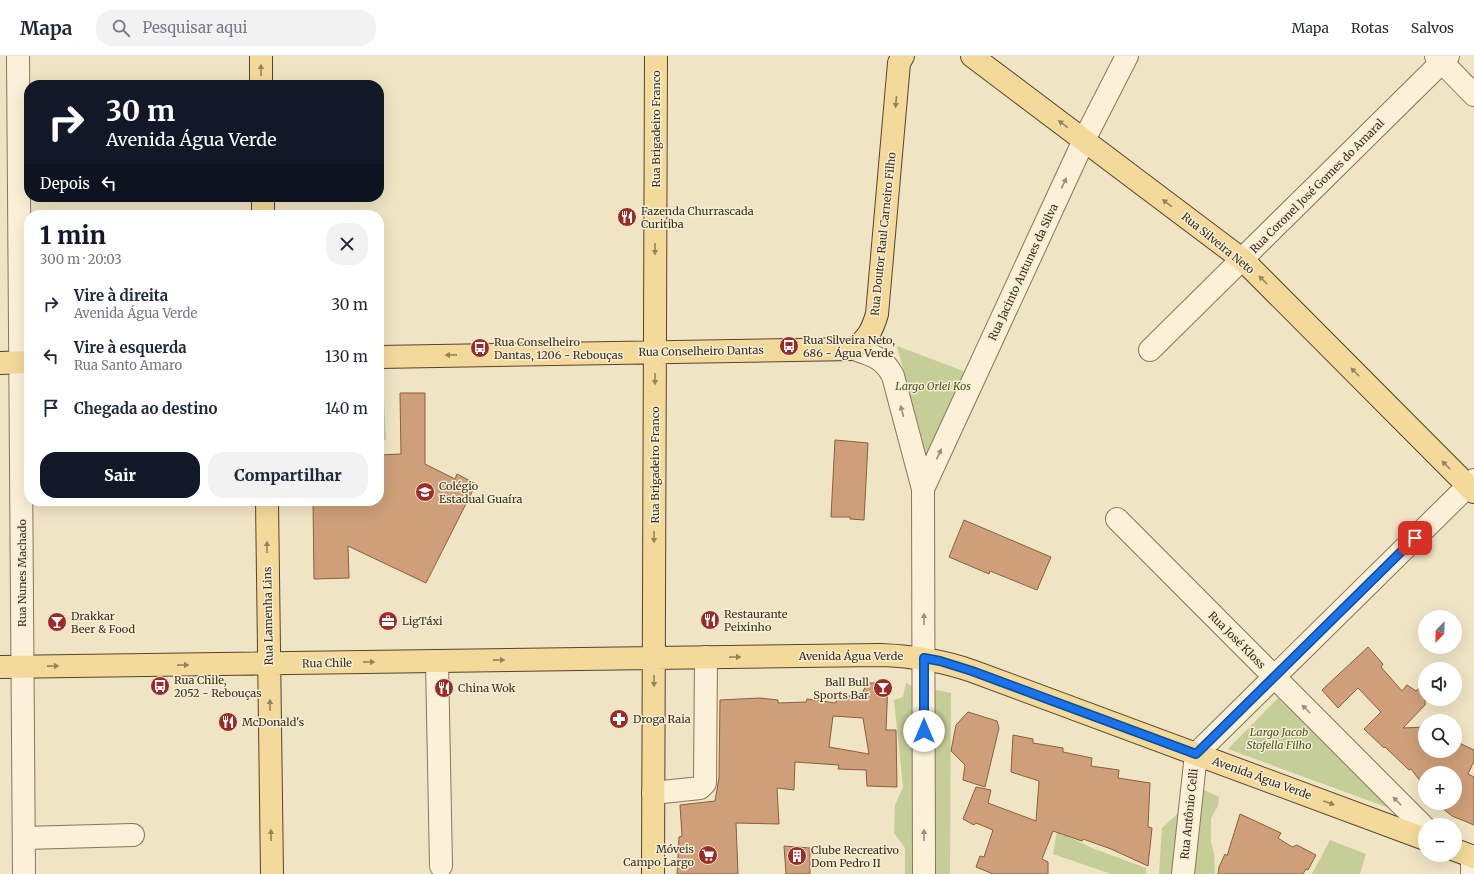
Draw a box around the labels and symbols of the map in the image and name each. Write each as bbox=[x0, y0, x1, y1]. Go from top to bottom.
one-way arrow bbox=[258, 64, 264, 77]
street label: Rua Brigadeiro Franco bbox=[649, 70, 663, 188]
one-way arrow bbox=[893, 96, 899, 108]
street label: Rua Coronel José Gomes do Amaral bbox=[1247, 115, 1388, 256]
one-way arrow bbox=[1057, 120, 1068, 129]
street label: Rua Doutor Raul Carneiro Filho bbox=[867, 151, 899, 317]
one-way arrow bbox=[1061, 177, 1067, 188]
one-way arrow bbox=[1161, 198, 1172, 207]
street label: Rua Jacinto Antunes da Silva bbox=[985, 201, 1061, 343]
place label: Fazenda Churrascada Curitiba bbox=[641, 204, 754, 231]
restaurant icon: Fazenda Churrascada Curitiba bbox=[616, 206, 638, 228]
street label: Rua Silveira Neto bbox=[1179, 209, 1258, 277]
one-way arrow bbox=[652, 243, 658, 256]
one-way arrow bbox=[1258, 275, 1268, 285]
place label: Rua Silveira Neto, 686 - Água Verde bbox=[803, 333, 895, 360]
place label: Rua Conselheiro Dantas, 1206 - Rebouças bbox=[494, 335, 623, 362]
bus stop icon: Rua Silveira Neto, 686 - Água Verde bbox=[778, 335, 800, 357]
bus stop icon: Rua Conselheiro Dantas, 1206 - Rebouças bbox=[469, 337, 491, 359]
street label: Rua Conselheiro Dantas bbox=[638, 343, 764, 359]
one-way arrow bbox=[445, 352, 457, 359]
one-way arrow bbox=[1350, 368, 1360, 377]
one-way arrow bbox=[652, 373, 658, 386]
park label: Largo Orlei Kos bbox=[895, 379, 971, 393]
one-way arrow bbox=[899, 405, 905, 417]
street label: Rua Brigadeiro Franco bbox=[648, 406, 662, 524]
one-way arrow bbox=[937, 447, 943, 459]
one-way arrow bbox=[1442, 460, 1451, 470]
place label: Colégio Estadual Guaíra bbox=[439, 479, 523, 506]
school or university icon: Colégio Estadual Guaíra bbox=[414, 481, 436, 503]
street label: Rua Nunes Machado bbox=[15, 519, 29, 627]
pin bbox=[1398, 521, 1432, 555]
one-way arrow bbox=[651, 531, 657, 544]
one-way arrow bbox=[264, 541, 271, 553]
street label: Rua Lamenha Lins bbox=[260, 567, 276, 665]
place label: Restaurante Peixinho bbox=[724, 607, 788, 634]
street label: Rua José Kloss bbox=[1205, 608, 1269, 672]
place label: Drakkar Beer & Food bbox=[71, 609, 136, 636]
restaurant icon: Restaurante Peixinho bbox=[699, 609, 721, 631]
office icon: LigTáxi bbox=[377, 610, 399, 632]
north arrow bbox=[1418, 610, 1462, 654]
bar icon: Drakkar Beer & Food bbox=[46, 611, 68, 633]
one-way arrow bbox=[921, 612, 927, 625]
place label: LigTáxi bbox=[402, 614, 443, 628]
street label: Avenida Água Verde bbox=[798, 649, 903, 663]
one-way arrow bbox=[729, 654, 742, 660]
street label: Rua Chile bbox=[302, 656, 352, 670]
one-way arrow bbox=[493, 657, 506, 663]
one-way arrow bbox=[363, 659, 376, 665]
one-way arrow bbox=[177, 662, 190, 668]
one-way arrow bbox=[47, 663, 59, 670]
place label: Rua Chile, 2052 - Rebouças bbox=[174, 673, 262, 700]
bus stop icon: Rua Chile, 2052 - Rebouças bbox=[149, 675, 171, 697]
one-way arrow bbox=[651, 675, 657, 688]
place label: Ball Bull Sports Bar bbox=[813, 675, 870, 702]
restaurant icon: China Wok bbox=[433, 677, 455, 699]
bar icon: Ball Bull Sports Bar bbox=[872, 677, 894, 699]
place label: China Wok bbox=[458, 681, 516, 695]
one-way arrow bbox=[266, 699, 273, 711]
one-way arrow bbox=[1301, 704, 1311, 713]
pharmacy icon: Droga Raia bbox=[608, 708, 630, 730]
position arrow bbox=[903, 710, 945, 752]
restaurant icon: McDonald's bbox=[217, 711, 239, 733]
place label: Droga Raia bbox=[633, 712, 691, 726]
place label: McDonald's bbox=[242, 715, 304, 729]
park label: Largo Jacob Stofella Filho bbox=[1247, 725, 1311, 752]
street label: Avenida Água Verde bbox=[1210, 753, 1314, 803]
street label: Rua Antônio Celli bbox=[1177, 767, 1201, 860]
one-way arrow bbox=[1393, 796, 1402, 805]
one-way arrow bbox=[1323, 801, 1335, 807]
one-way arrow bbox=[268, 828, 274, 841]
one-way arrow bbox=[921, 828, 927, 841]
place label: Móveis Campo Largo bbox=[623, 842, 695, 869]
place label: Clube Recreativo Dom Pedro II bbox=[811, 843, 900, 870]
supermarket icon: Móveis Campo Largo bbox=[697, 844, 719, 866]
building icon: Clube Recreativo Dom Pedro II bbox=[786, 845, 808, 867]

